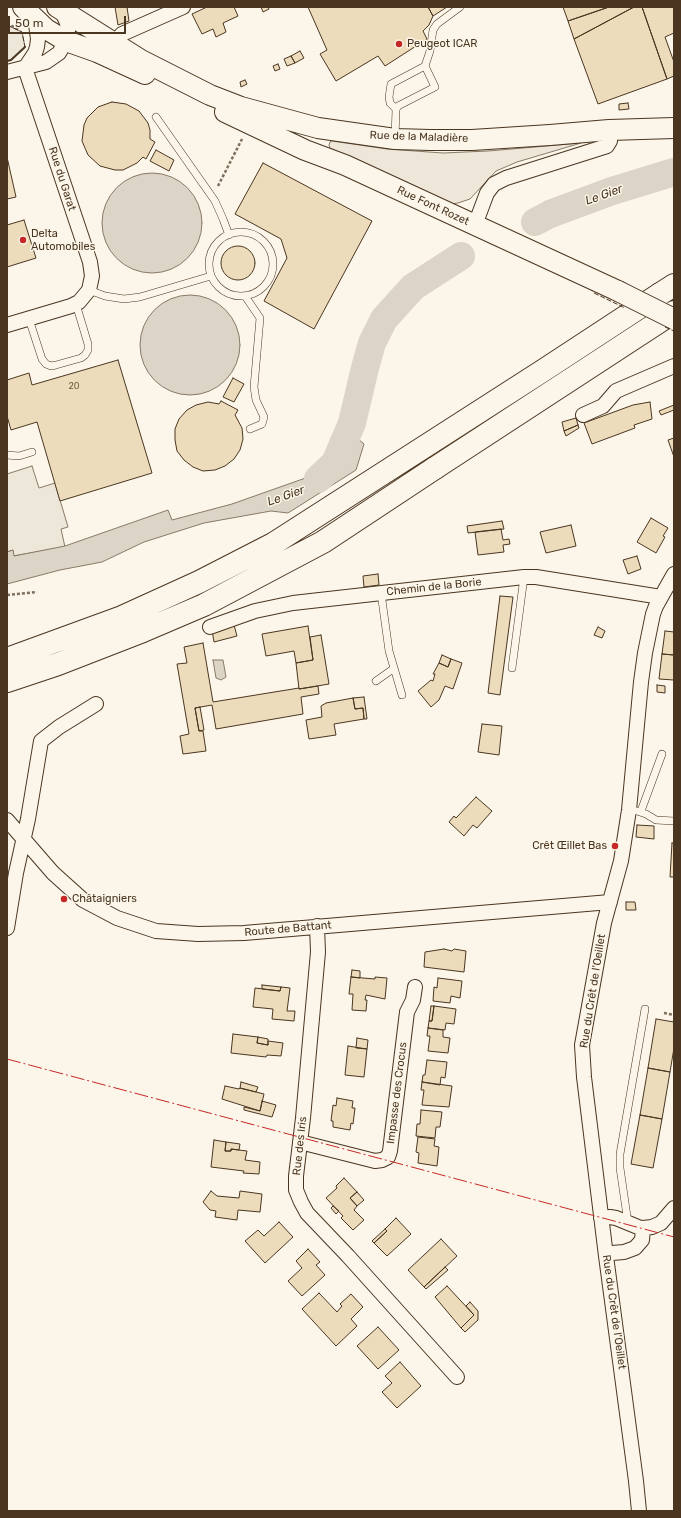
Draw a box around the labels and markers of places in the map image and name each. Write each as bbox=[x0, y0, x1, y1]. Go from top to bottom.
place label: Peugeot ICAR bbox=[407, 37, 478, 51]
marker: Peugeot ICAR bbox=[394, 39, 404, 49]
place label: Delta Automobiles bbox=[31, 227, 95, 253]
marker: Delta Automobiles bbox=[18, 235, 28, 245]
place label: Crêt Œillet Bas bbox=[532, 839, 607, 853]
marker: Crêt Œillet Bas bbox=[610, 841, 620, 851]
place label: Châtaigniers bbox=[72, 892, 137, 906]
marker: Châtaigniers bbox=[59, 894, 69, 904]

